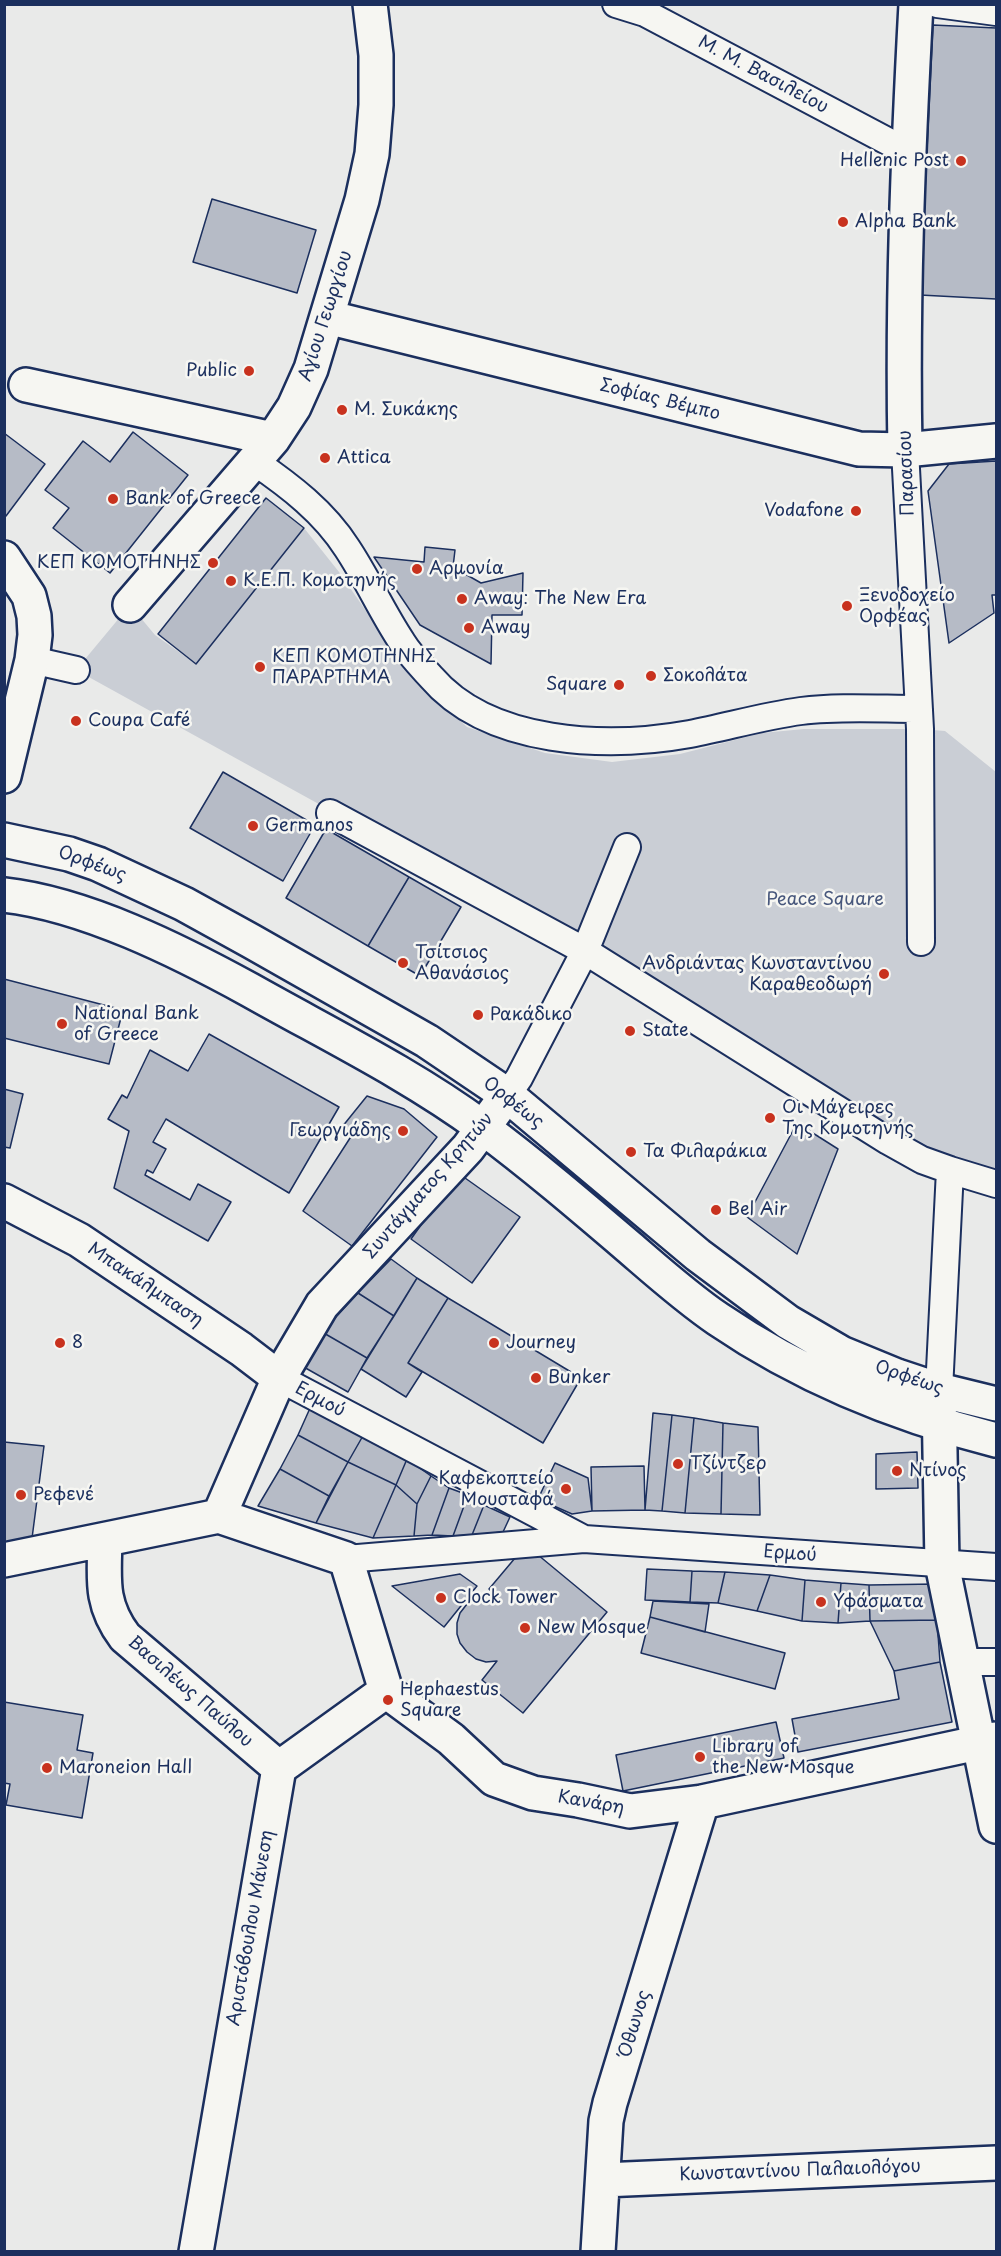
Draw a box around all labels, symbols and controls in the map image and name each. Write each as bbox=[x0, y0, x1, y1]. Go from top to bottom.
street label: Μ. Μ. Βασιλείου bbox=[694, 32, 832, 118]
place label: Hellenic Post bbox=[840, 150, 949, 172]
marker: Hellenic Post bbox=[954, 154, 968, 168]
place label: Alpha Bank bbox=[855, 211, 957, 233]
marker: Alpha Bank bbox=[836, 215, 850, 229]
street label: Αγίου Γεωργίου bbox=[295, 248, 357, 384]
place label: Public bbox=[186, 360, 237, 382]
marker: Public bbox=[242, 364, 256, 378]
street label: Σοφίας Βέμπο bbox=[598, 375, 722, 425]
place label: Μ. Συκάκης bbox=[354, 399, 458, 421]
marker: Μ. Συκάκης bbox=[335, 403, 349, 417]
street label: Παρασίου bbox=[895, 430, 919, 516]
place label: Attica bbox=[337, 447, 390, 469]
marker: Attica bbox=[318, 451, 332, 465]
place label: Bank of Greece bbox=[125, 488, 261, 510]
marker: Bank of Greece bbox=[106, 492, 120, 506]
place label: Vodafone bbox=[764, 500, 844, 522]
marker: Vodafone bbox=[849, 504, 863, 518]
place label: ΚΕΠ ΚΟΜΟΤΗΝΗΣ bbox=[37, 552, 201, 574]
marker: ΚΕΠ ΚΟΜΟΤΗΝΗΣ bbox=[206, 556, 220, 570]
place label: Αρμονία bbox=[429, 558, 504, 580]
marker: Αρμονία bbox=[410, 562, 424, 576]
place label: Κ.Ε.Π. Κομοτηνής bbox=[243, 570, 396, 592]
marker: Κ.Ε.Π. Κομοτηνής bbox=[224, 574, 238, 588]
place label: Ξενοδοχείο Ορφέας bbox=[859, 585, 955, 628]
place label: Away: The New Era bbox=[474, 588, 646, 610]
marker: Away: The New Era bbox=[455, 592, 469, 606]
marker: Ξενοδοχείο Ορφέας bbox=[840, 599, 854, 613]
place label: Away bbox=[481, 617, 530, 639]
marker: Away bbox=[462, 621, 476, 635]
place label: ΚΕΠ ΚΟΜΟΤΗΝΗΣ ΠΑΡΑΡΤΗΜΑ bbox=[272, 646, 436, 688]
marker: ΚΕΠ ΚΟΜΟΤΗΝΗΣ ΠΑΡΑΡΤΗΜΑ bbox=[253, 660, 267, 674]
place label: Σοκολάτα bbox=[663, 665, 748, 687]
marker: Σοκολάτα bbox=[644, 669, 658, 683]
place label: Square bbox=[546, 674, 607, 696]
marker: Square bbox=[612, 678, 626, 692]
place label: Coupa Café bbox=[88, 710, 190, 732]
marker: Coupa Café bbox=[69, 714, 83, 728]
place label: Germanos bbox=[265, 815, 353, 837]
marker: Germanos bbox=[246, 819, 260, 833]
street label: Ορφέως bbox=[55, 842, 129, 886]
park label: Peace Square bbox=[766, 889, 884, 911]
place label: Τσίτσιος Αθανάσιος bbox=[415, 942, 509, 984]
place label: Ανδριάντας Κωνσταντίνου Καραθεοδωρή bbox=[642, 953, 872, 996]
marker: Τσίτσιος Αθανάσιος bbox=[396, 956, 410, 970]
marker: Ανδριάντας Κωνσταντίνου Καραθεοδωρή bbox=[877, 967, 891, 981]
place label: National Bank of Greece bbox=[74, 1003, 199, 1046]
place label: Ρακάδικο bbox=[490, 1004, 572, 1026]
marker: Ρακάδικο bbox=[471, 1008, 485, 1022]
marker: National Bank of Greece bbox=[55, 1017, 69, 1031]
place label: State bbox=[642, 1020, 688, 1042]
marker: State bbox=[623, 1024, 637, 1038]
street label: Ορφέως bbox=[478, 1073, 548, 1133]
place label: Οι Μάγειρες Της Κομοτηνής bbox=[782, 1097, 914, 1140]
street label: Συντάγματος Κρητών bbox=[360, 1108, 498, 1264]
marker: Οι Μάγειρες Της Κομοτηνής bbox=[763, 1111, 777, 1125]
place label: Γεωργιάδης bbox=[289, 1120, 391, 1142]
marker: Γεωργιάδης bbox=[396, 1124, 410, 1138]
place label: Τα Φιλαράκια bbox=[643, 1141, 767, 1163]
marker: Τα Φιλαράκια bbox=[624, 1145, 638, 1159]
place label: Bel Air bbox=[728, 1199, 787, 1221]
marker: Bel Air bbox=[709, 1203, 723, 1217]
street label: Μπακάλμπαση bbox=[83, 1238, 207, 1332]
place label: 8 bbox=[72, 1332, 83, 1354]
place label: Journey bbox=[506, 1332, 576, 1354]
marker: 8 bbox=[53, 1336, 67, 1350]
marker: Journey bbox=[487, 1336, 501, 1350]
street label: Ορφέως bbox=[872, 1356, 946, 1400]
place label: Bunker bbox=[548, 1367, 610, 1389]
marker: Bunker bbox=[529, 1371, 543, 1385]
street label: Ερμού bbox=[291, 1378, 349, 1422]
place label: Τζίντζερ bbox=[690, 1453, 766, 1475]
marker: Τζίντζερ bbox=[671, 1457, 685, 1471]
place label: Ντίνος bbox=[909, 1460, 966, 1482]
marker: Ντίνος bbox=[890, 1464, 904, 1478]
place label: Καφεκοπτείο Μουσταφά bbox=[439, 1468, 554, 1510]
marker: Καφεκοπτείο Μουσταφά bbox=[559, 1482, 573, 1496]
place label: Ρεφενέ bbox=[33, 1484, 94, 1506]
marker: Ρεφενέ bbox=[14, 1488, 28, 1502]
street label: Ερμού bbox=[763, 1541, 817, 1567]
place label: Clock Tower bbox=[453, 1587, 557, 1609]
marker: Clock Tower bbox=[434, 1591, 448, 1605]
place label: Υφάσματα bbox=[833, 1591, 924, 1613]
marker: Υφάσματα bbox=[814, 1595, 828, 1609]
place label: New Mosque bbox=[537, 1617, 646, 1639]
marker: New Mosque bbox=[518, 1621, 532, 1635]
street label: Βασιλέως Παύλου bbox=[123, 1632, 257, 1752]
place label: Hephaestus Square bbox=[400, 1679, 499, 1722]
marker: Hephaestus Square bbox=[381, 1693, 395, 1707]
place label: Library of the New Mosque bbox=[712, 1736, 855, 1778]
marker: Library of the New Mosque bbox=[693, 1750, 707, 1764]
place label: Maroneion Hall bbox=[59, 1757, 192, 1779]
marker: Maroneion Hall bbox=[40, 1761, 54, 1775]
street label: Κανάρη bbox=[556, 1787, 626, 1819]
street label: Αριστόβουλου Μάνεση bbox=[223, 1828, 279, 2028]
street label: Όθωνος bbox=[615, 1988, 655, 2060]
street label: Κωνσταντίνου Παλαιολόγου bbox=[679, 2156, 921, 2186]

